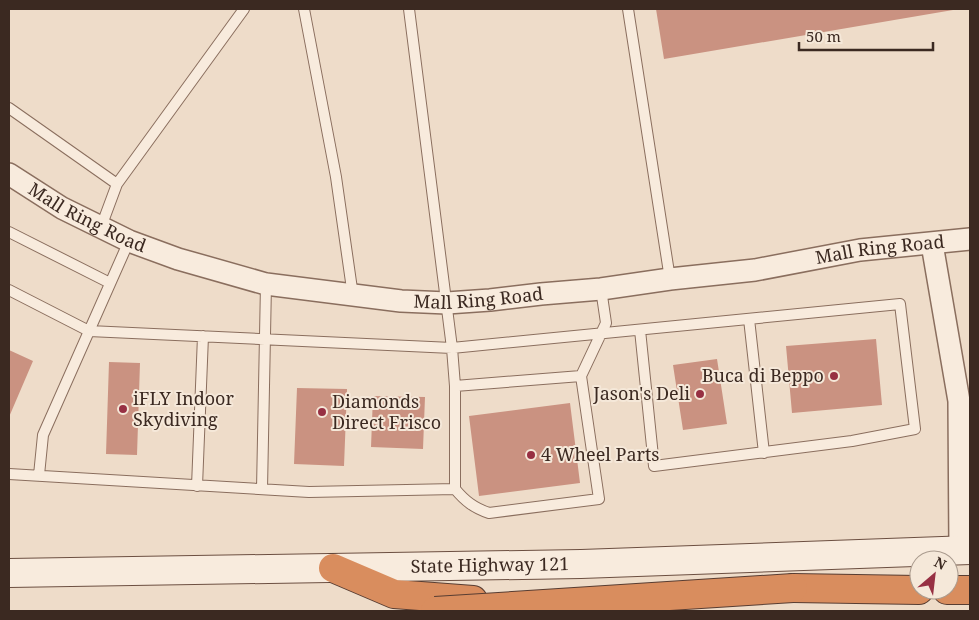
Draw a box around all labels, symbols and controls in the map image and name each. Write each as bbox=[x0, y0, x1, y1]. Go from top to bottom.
scale bar bbox=[799, 20, 933, 52]
text: 50 m bbox=[806, 26, 841, 46]
street label: Mall Ring Road bbox=[24, 177, 150, 257]
street label: Mall Ring Road bbox=[813, 229, 945, 269]
street label: Mall Ring Road bbox=[413, 281, 544, 314]
place label: Buca di Beppo bbox=[702, 363, 824, 387]
marker: Buca di Beppo bbox=[828, 370, 840, 382]
place label: Jason's Deli bbox=[592, 381, 690, 405]
place label: iFLY Indoor Skydiving bbox=[133, 386, 234, 431]
marker: Jason's Deli bbox=[694, 388, 706, 400]
place label: Diamonds Direct Frisco bbox=[332, 389, 441, 434]
marker: iFLY Indoor Skydiving bbox=[117, 403, 129, 415]
marker: Diamonds Direct Frisco bbox=[316, 406, 328, 418]
place label: 4 Wheel Parts bbox=[541, 442, 659, 466]
marker: 4 Wheel Parts bbox=[525, 449, 537, 461]
north arrow bbox=[909, 550, 959, 600]
street label: State Highway 121 bbox=[411, 551, 569, 578]
text: N bbox=[931, 552, 950, 574]

